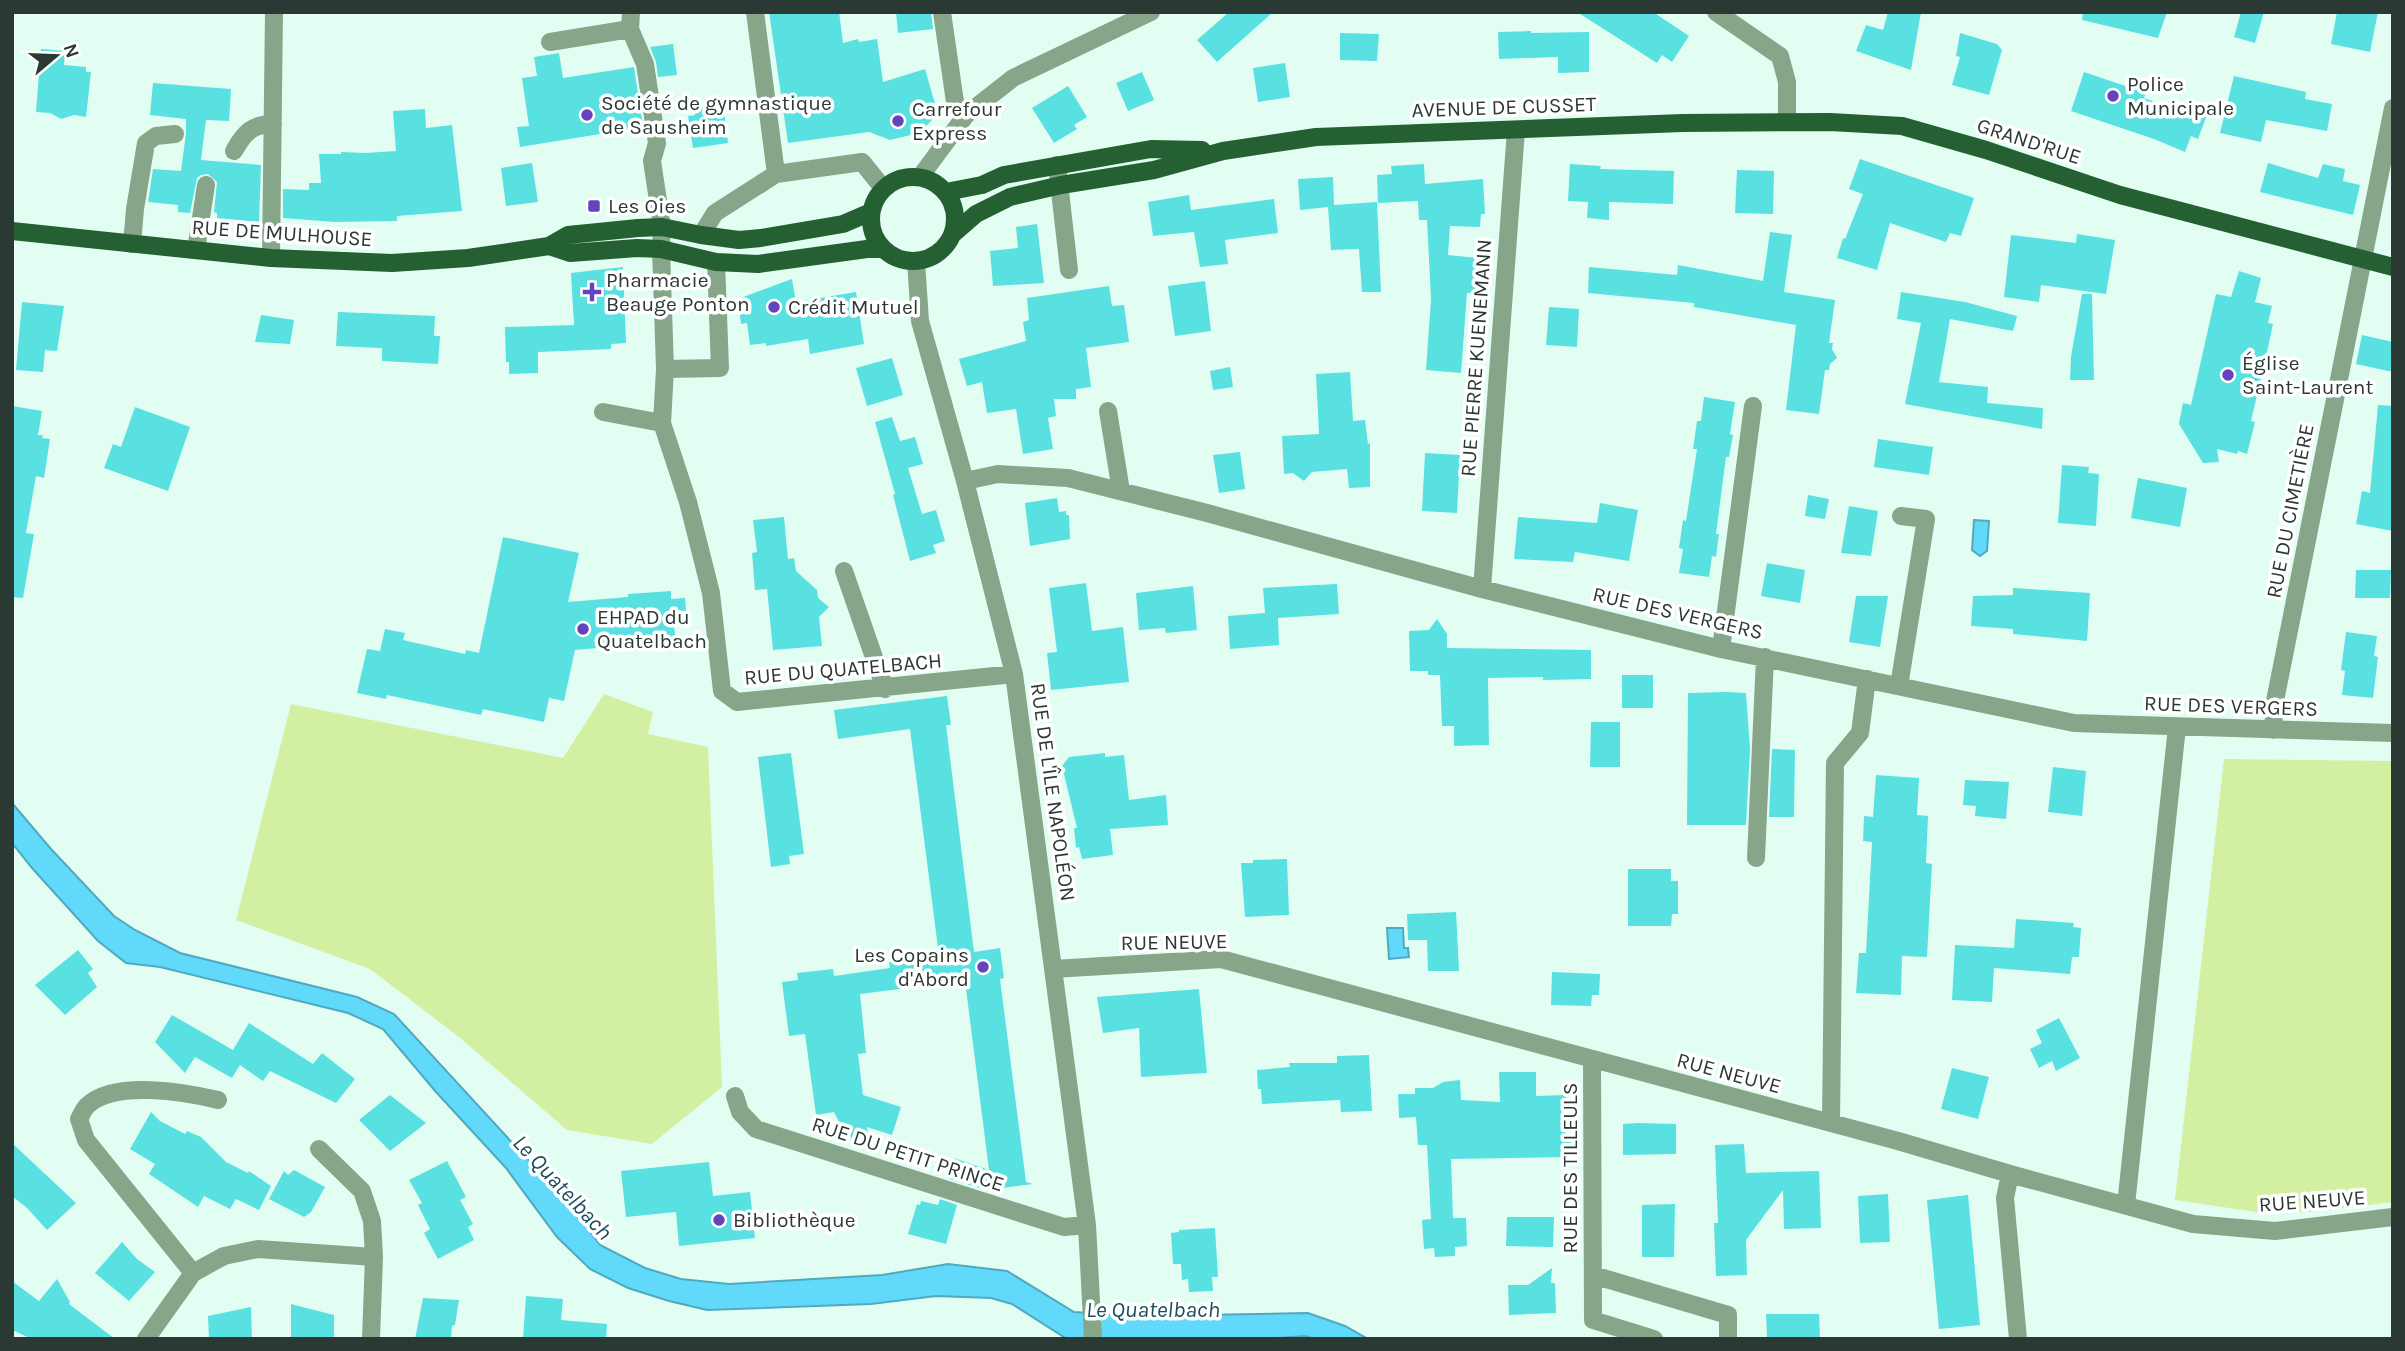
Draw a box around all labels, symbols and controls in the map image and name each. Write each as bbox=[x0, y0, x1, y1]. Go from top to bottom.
north arrow bbox=[21, 21, 91, 91]
text: N bbox=[59, 41, 84, 61]
place label: Police Municipale bbox=[2127, 72, 2234, 120]
marker: Police Municipale bbox=[2105, 88, 2121, 104]
place label: Société de gymnastique de Sausheim bbox=[601, 91, 832, 139]
street label: AVENUE DE CUSSET bbox=[1411, 92, 1597, 122]
place label: Carrefour Express bbox=[912, 97, 1002, 145]
marker: Société de gymnastique de Sausheim bbox=[579, 107, 595, 123]
marker: Carrefour Express bbox=[890, 113, 906, 129]
street label: GRAND'RUE bbox=[1974, 113, 2084, 169]
place label: Les Oies bbox=[608, 194, 686, 218]
marker: Les Oies bbox=[586, 198, 602, 214]
street label: RUE DE MULHOUSE bbox=[191, 215, 373, 251]
street label: RUE PIERRE KUENEMANN bbox=[1456, 238, 1496, 478]
place label: Pharmacie Beauge Ponton bbox=[606, 268, 750, 316]
marker: Pharmacie Beauge Ponton bbox=[584, 284, 600, 300]
place label: Crédit Mutuel bbox=[788, 295, 919, 319]
marker: Crédit Mutuel bbox=[766, 299, 782, 315]
place label: Église Saint-Laurent bbox=[2242, 351, 2374, 399]
marker: Église Saint-Laurent bbox=[2220, 367, 2236, 383]
street label: RUE DU CIMETIÈRE bbox=[2261, 422, 2319, 600]
street label: RUE DES VERGERS bbox=[1590, 582, 1766, 644]
place label: EHPAD du Quatelbach bbox=[597, 605, 707, 653]
marker: EHPAD du Quatelbach bbox=[575, 621, 591, 637]
street label: RUE DU QUATELBACH bbox=[743, 648, 943, 690]
street label: RUE DE L'ÎLE NAPOLÉON bbox=[1026, 681, 1080, 903]
street label: RUE DES VERGERS bbox=[2144, 691, 2318, 721]
street label: RUE NEUVE bbox=[1120, 929, 1228, 955]
place label: Les Copains d'Abord bbox=[854, 943, 969, 991]
marker: Les Copains d'Abord bbox=[975, 959, 991, 975]
street label: RUE NEUVE bbox=[1674, 1048, 1784, 1098]
street label: RUE DES TILLEULS bbox=[1558, 1083, 1582, 1253]
street label: RUE DU PETIT PRINCE bbox=[809, 1112, 1007, 1196]
water label: Le Quatelbach bbox=[507, 1129, 618, 1246]
street label: RUE NEUVE bbox=[2258, 1185, 2366, 1217]
place label: Bibliothèque bbox=[733, 1208, 856, 1232]
marker: Bibliothèque bbox=[711, 1212, 727, 1228]
water label: Le Quatelbach bbox=[1086, 1296, 1220, 1323]

